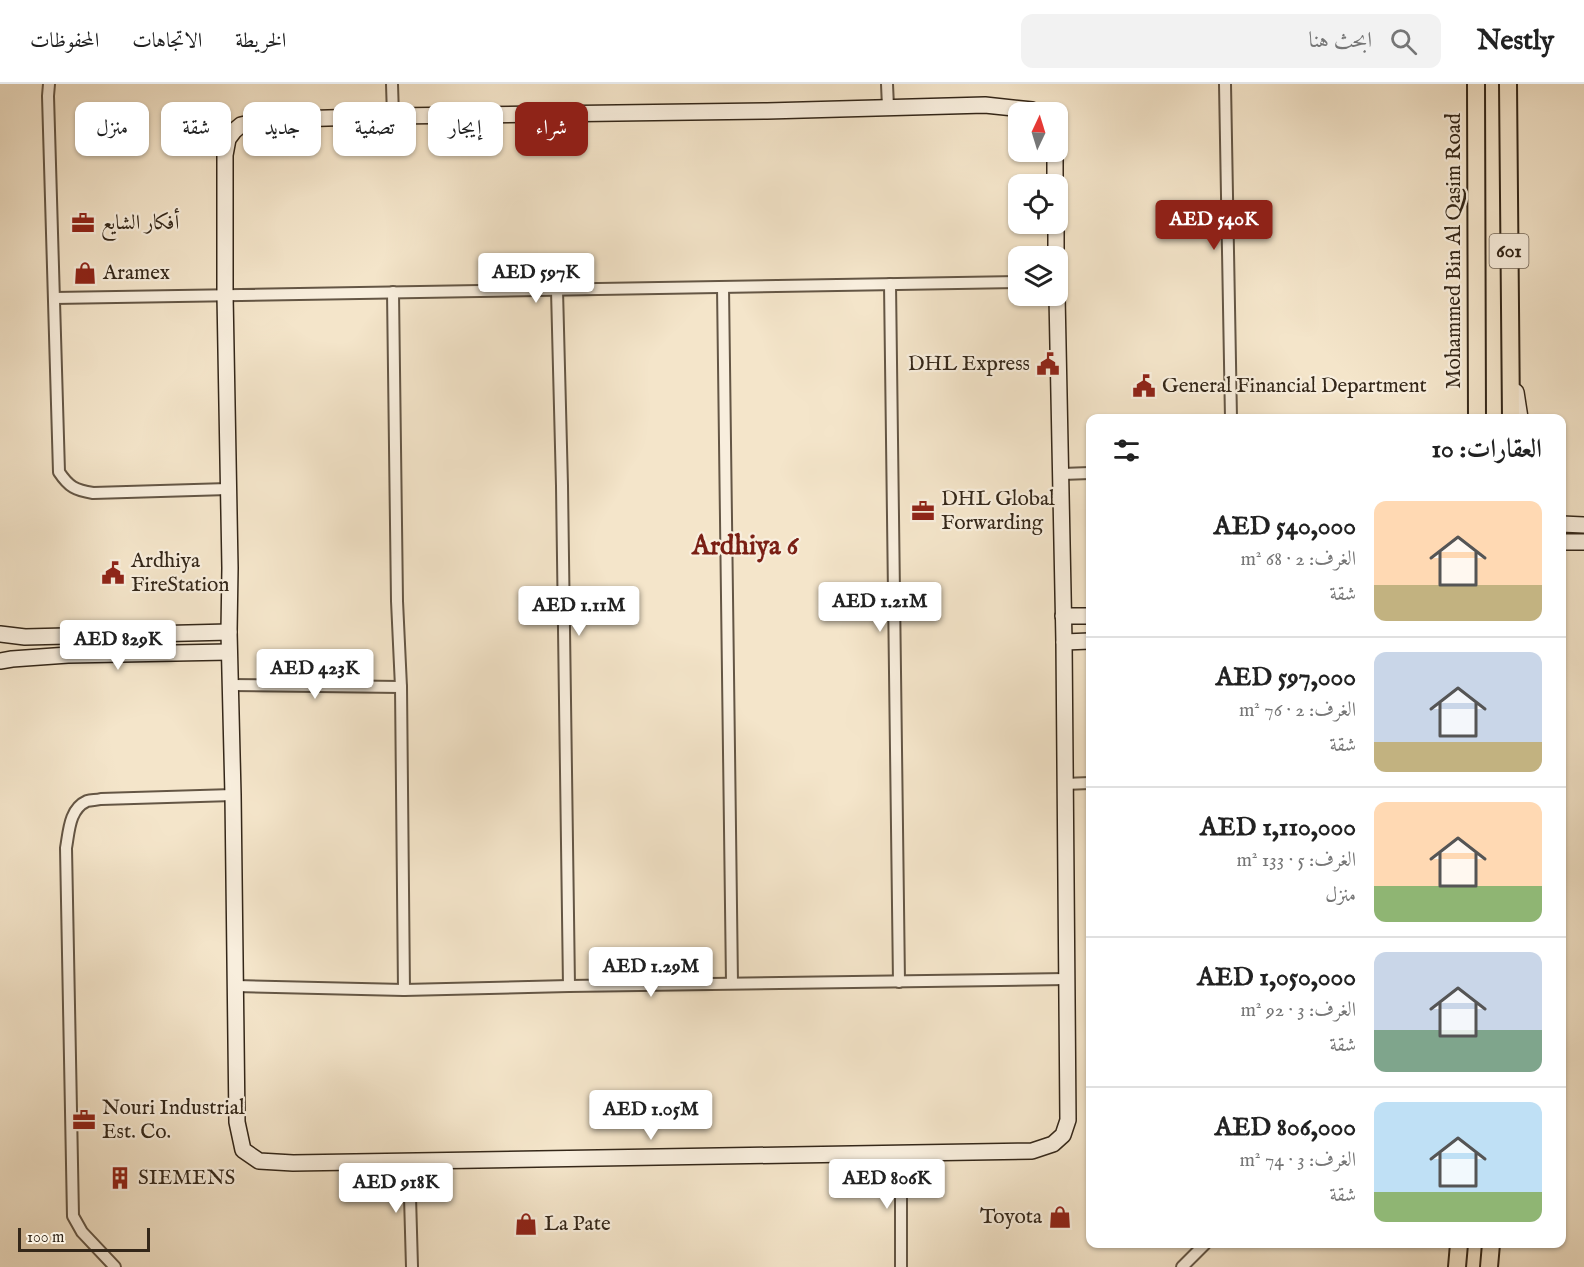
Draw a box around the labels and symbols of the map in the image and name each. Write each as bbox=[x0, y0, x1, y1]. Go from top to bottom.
north arrow bbox=[1008, 102, 1068, 162]
street label: Mohammed Bin Al Qasim Road bbox=[1441, 112, 1468, 389]
pin: AED 540K bbox=[1152, 200, 1276, 251]
place label: أفكار الشايع bbox=[101, 207, 180, 241]
office icon: أفكار الشايع bbox=[70, 210, 96, 236]
road number: 601 bbox=[1490, 234, 1528, 268]
pin: AED 597K bbox=[474, 253, 598, 304]
shop icon: Aramex bbox=[72, 260, 98, 286]
place label: Aramex bbox=[102, 260, 170, 287]
place label: DHL Express bbox=[908, 351, 1030, 378]
public building icon: DHL Express bbox=[1035, 351, 1061, 377]
public building icon: General Financial Department bbox=[1131, 373, 1157, 399]
place label: General Financial Department bbox=[1162, 373, 1427, 400]
place label: DHL Global Forwarding bbox=[941, 486, 1055, 537]
office icon: DHL Global Forwarding bbox=[910, 498, 936, 524]
district label: Ardhiya 6 bbox=[691, 530, 800, 564]
place label: Ardhiya FireStation bbox=[130, 548, 230, 599]
public building icon: Ardhiya FireStation bbox=[100, 560, 126, 586]
pin: AED 1.21M bbox=[811, 582, 949, 633]
pin: AED 1.11M bbox=[510, 586, 648, 637]
pin: AED 829K bbox=[56, 620, 180, 671]
pin: AED 423K bbox=[253, 649, 377, 700]
pin: AED 1.29M bbox=[582, 947, 720, 998]
pin: AED 1.05M bbox=[582, 1090, 720, 1141]
place label: Nouri Industrial Est. Co. bbox=[102, 1095, 245, 1146]
office icon: Nouri Industrial Est. Co. bbox=[71, 1107, 97, 1133]
pin: AED 806K bbox=[825, 1159, 949, 1210]
pin: AED 918K bbox=[334, 1163, 458, 1214]
building icon: SIEMENS bbox=[107, 1165, 133, 1191]
place label: SIEMENS bbox=[138, 1165, 235, 1192]
place label: Toyota bbox=[980, 1204, 1043, 1231]
shop icon: Toyota bbox=[1047, 1204, 1073, 1230]
shop icon: La Pate bbox=[513, 1211, 539, 1237]
place label: La Pate bbox=[544, 1211, 611, 1238]
scale bar bbox=[18, 1225, 150, 1252]

